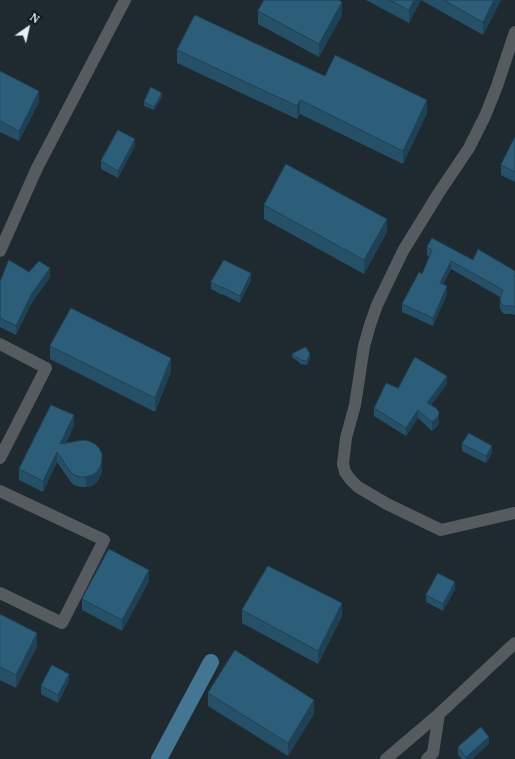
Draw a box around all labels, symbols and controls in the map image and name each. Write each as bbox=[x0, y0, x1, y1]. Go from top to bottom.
north arrow bbox=[8, 8, 48, 48]
text: N bbox=[27, 9, 43, 26]

